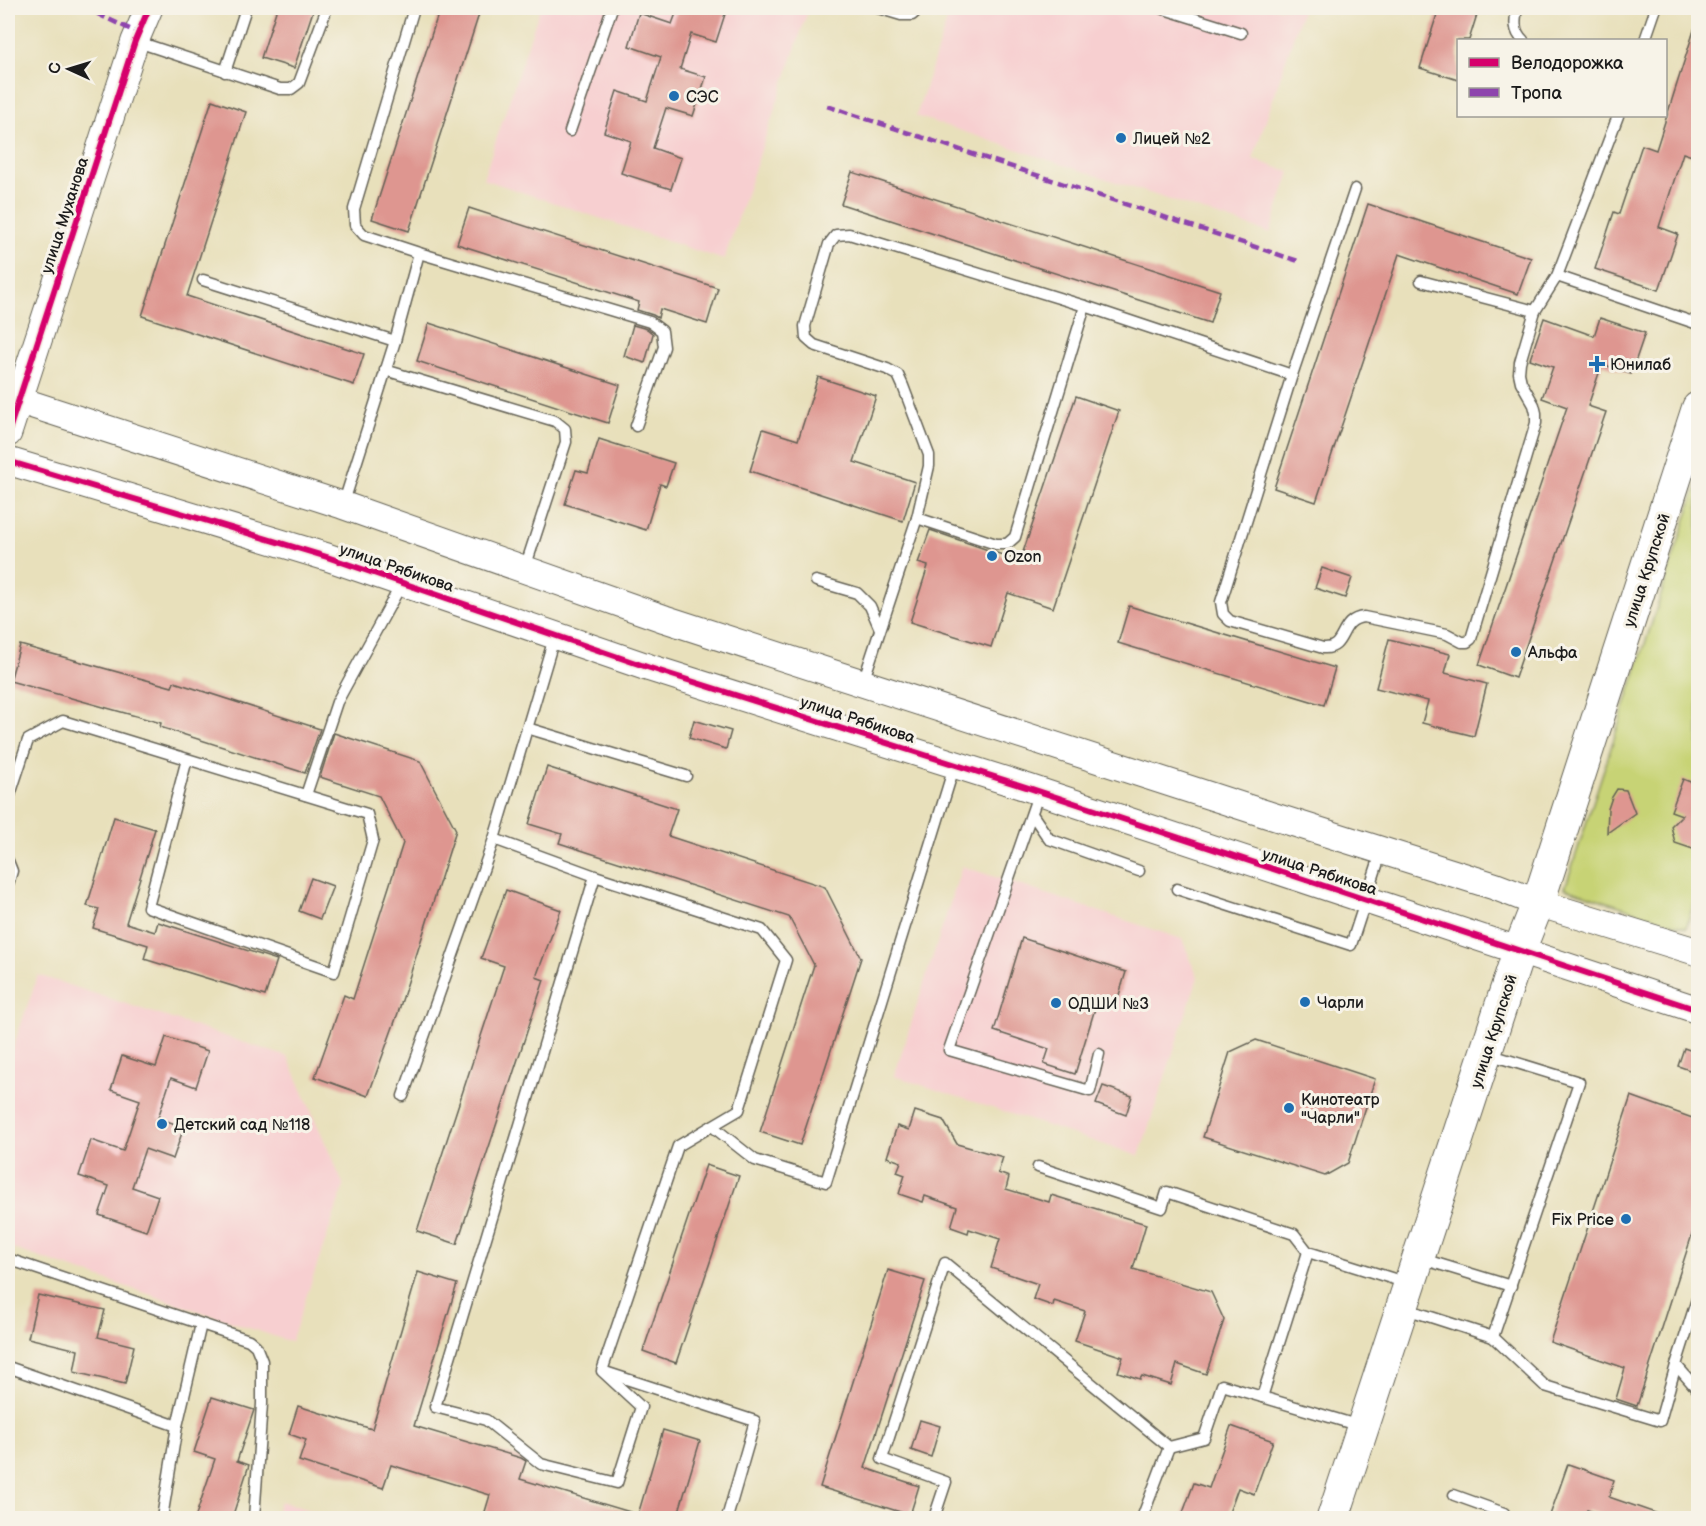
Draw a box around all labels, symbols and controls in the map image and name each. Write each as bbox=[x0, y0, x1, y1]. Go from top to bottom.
north arrow bbox=[39, 39, 99, 99]
legend bbox=[1457, 39, 1667, 117]
text: Велодорожка bbox=[1511, 53, 1624, 74]
text: С bbox=[46, 62, 65, 74]
text: Тропа bbox=[1511, 83, 1562, 104]
place label: СЭС bbox=[686, 88, 719, 107]
marker: СЭС bbox=[667, 89, 681, 103]
place label: Лицей №2 bbox=[1132, 130, 1211, 149]
marker: Лицей №2 bbox=[1114, 131, 1128, 145]
street label: улица Муханова bbox=[38, 154, 93, 276]
marker: Юнилаб bbox=[1588, 355, 1606, 373]
place label: Юнилаб bbox=[1610, 356, 1671, 375]
street label: улица Крупской bbox=[1620, 511, 1675, 630]
street label: улица Рябикова bbox=[337, 540, 457, 597]
place label: Ozon bbox=[1004, 548, 1042, 567]
marker: Ozon bbox=[985, 549, 999, 563]
place label: Альфа bbox=[1527, 644, 1578, 663]
marker: Альфа bbox=[1509, 645, 1523, 659]
street label: улица Рябикова bbox=[798, 693, 918, 748]
street label: улица Рябикова bbox=[1260, 845, 1380, 900]
street label: улица Крупской bbox=[1467, 972, 1522, 1091]
place label: Чарли bbox=[1317, 994, 1364, 1013]
place label: ОДШИ №3 bbox=[1068, 995, 1149, 1014]
marker: Чарли bbox=[1298, 995, 1312, 1009]
marker: ОДШИ №3 bbox=[1049, 996, 1063, 1010]
place label: Кинотеатр "Чарли" bbox=[1301, 1091, 1380, 1128]
marker: Кинотеатр "Чарли" bbox=[1282, 1101, 1296, 1115]
place label: Детский сад №118 bbox=[174, 1116, 310, 1135]
marker: Детский сад №118 bbox=[155, 1117, 169, 1131]
place label: Fix Price bbox=[1551, 1211, 1614, 1230]
marker: Fix Price bbox=[1619, 1212, 1633, 1226]

